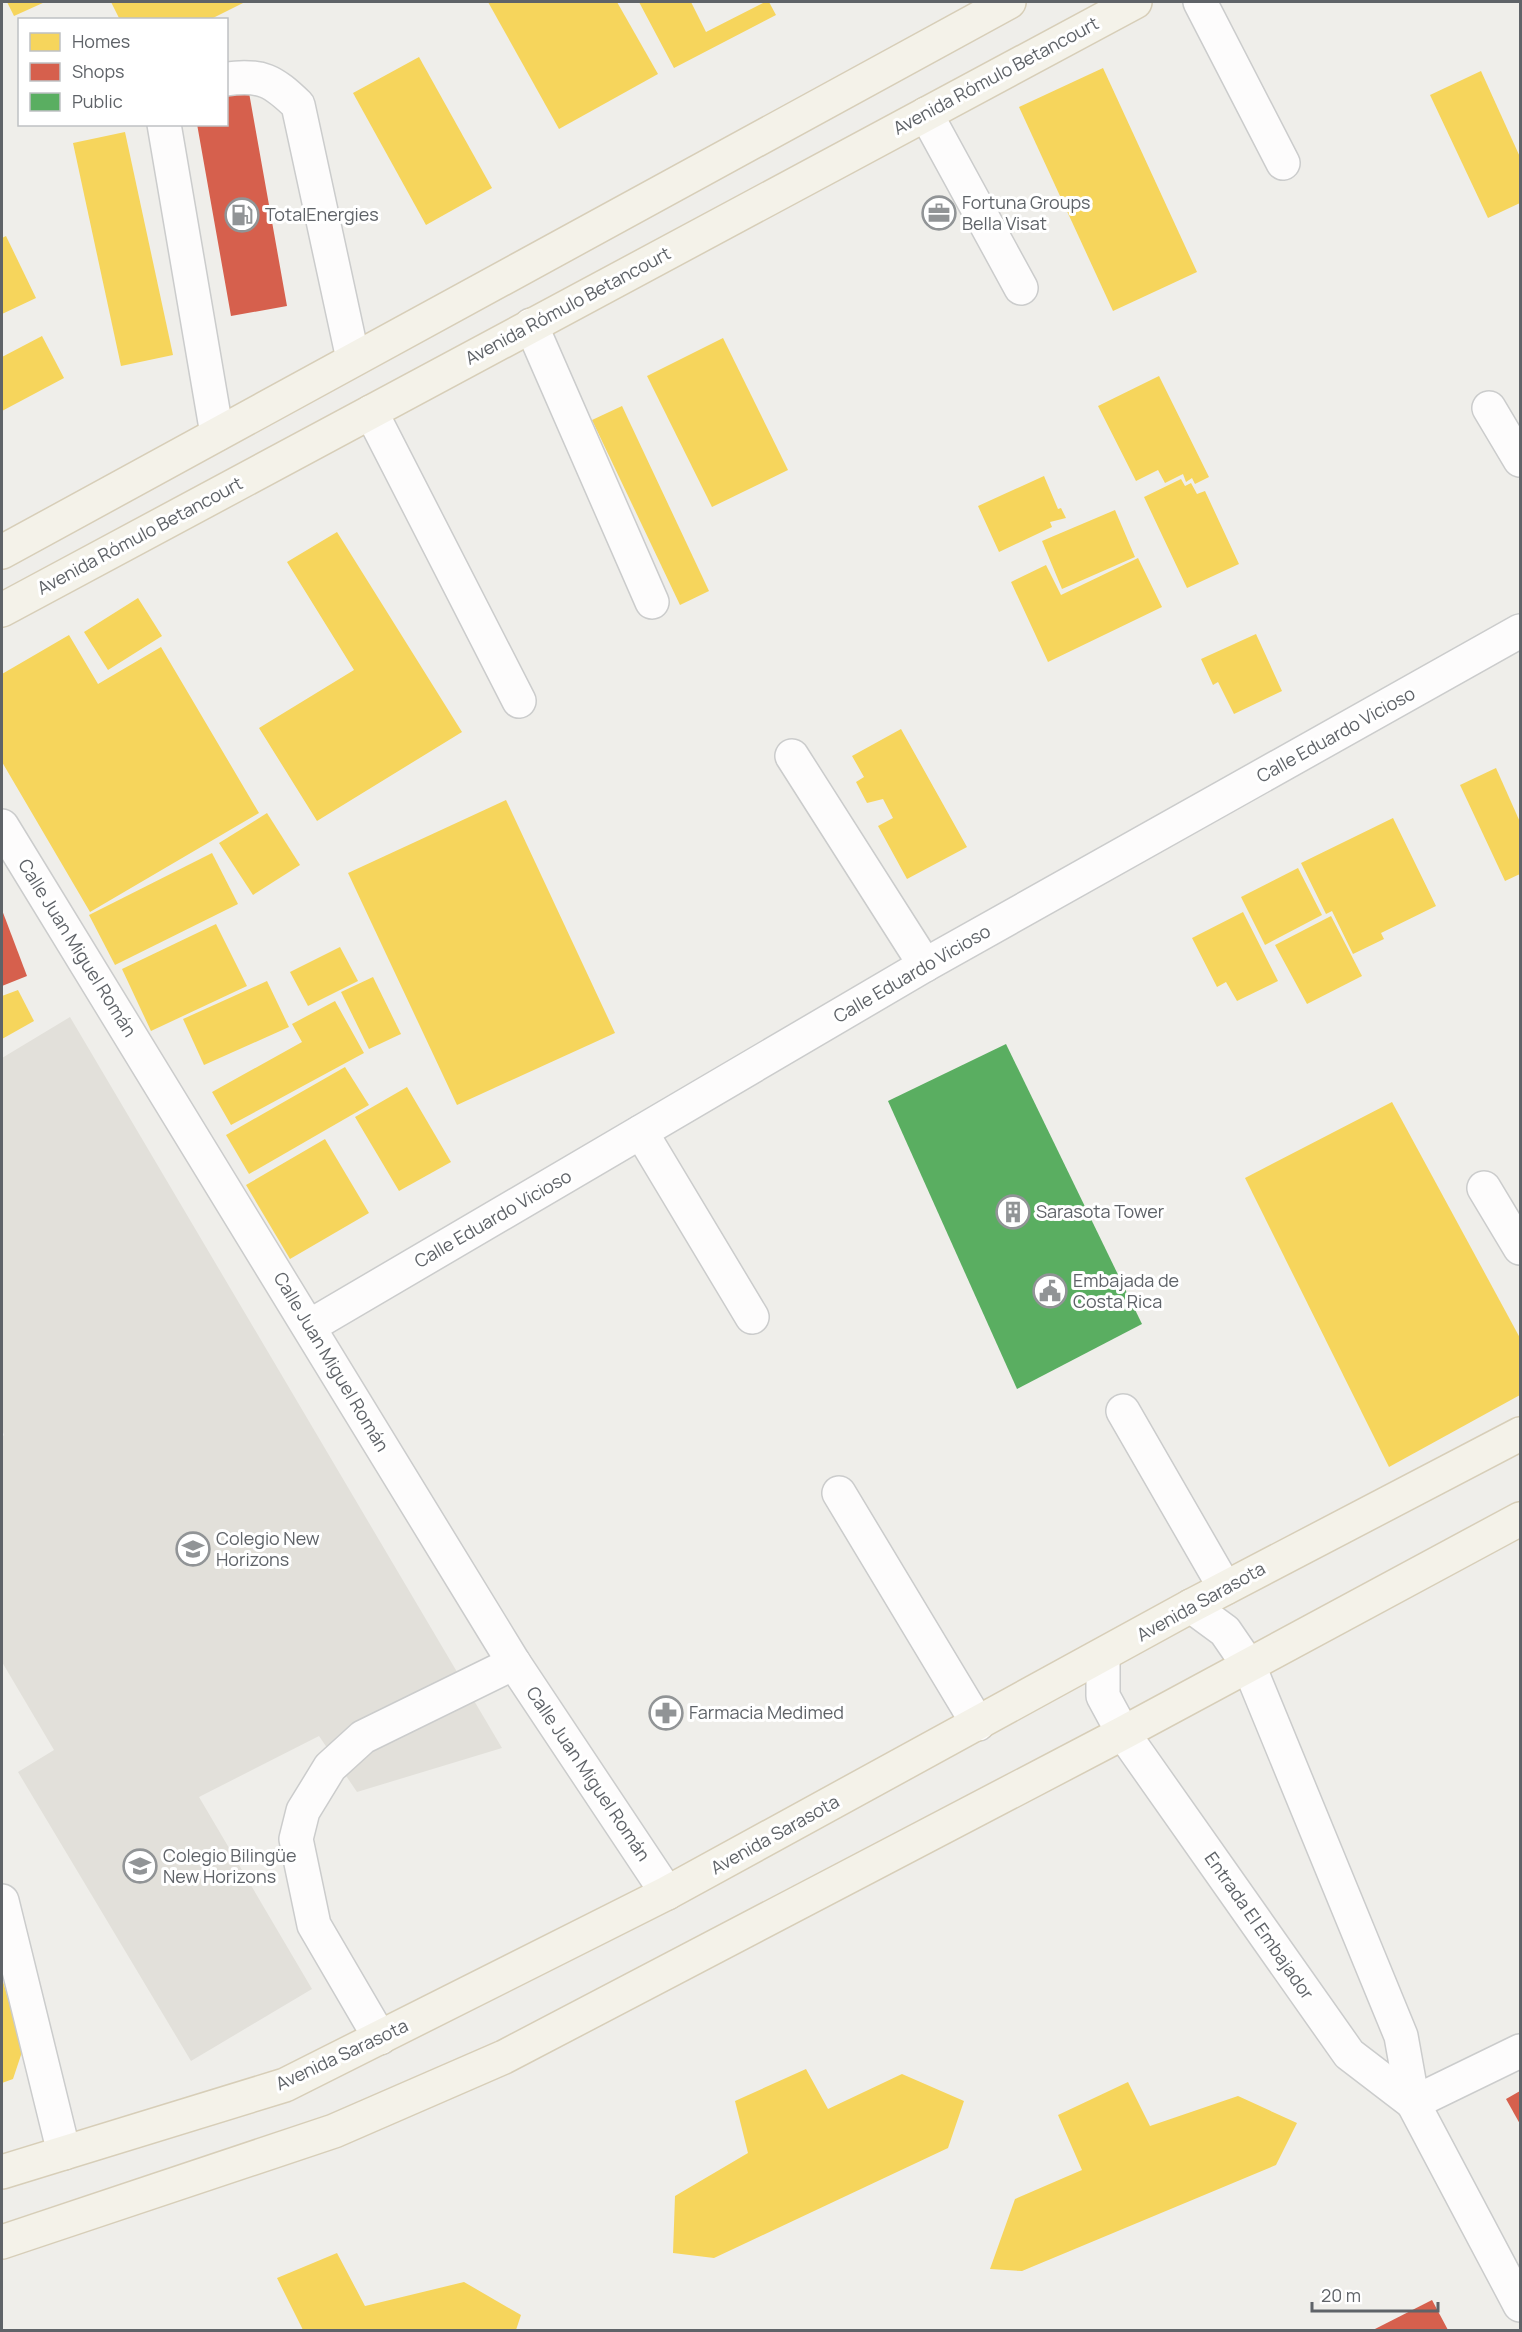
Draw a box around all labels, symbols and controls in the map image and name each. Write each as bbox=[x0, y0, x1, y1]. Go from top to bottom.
street label: Avenida Rómulo Betancourt bbox=[889, 11, 1102, 140]
legend bbox=[18, 18, 228, 126]
text: Homes bbox=[72, 29, 130, 53]
text: Shops bbox=[72, 59, 124, 83]
text: Public bbox=[72, 89, 123, 113]
place label: Fortuna Groups Bella Visat bbox=[962, 190, 1090, 235]
office icon: Fortuna Groups Bella Visat bbox=[921, 195, 957, 231]
fuel station icon: TotalEnergies bbox=[224, 197, 260, 233]
place label: TotalEnergies bbox=[265, 202, 379, 226]
street label: Avenida Rómulo Betancourt bbox=[461, 241, 674, 370]
street label: Avenida Rómulo Betancourt bbox=[33, 471, 246, 600]
street label: Calle Eduardo Vicioso bbox=[1252, 681, 1419, 788]
street label: Calle Juan Miguel Román bbox=[13, 854, 143, 1041]
street label: Calle Eduardo Vicioso bbox=[829, 918, 994, 1028]
street label: Calle Eduardo Vicioso bbox=[410, 1163, 575, 1273]
building icon: Sarasota Tower bbox=[995, 1194, 1031, 1230]
place label: Sarasota Tower bbox=[1036, 1199, 1165, 1223]
street label: Calle Juan Miguel Román bbox=[269, 1267, 395, 1456]
place label: Embajada de Costa Rica bbox=[1073, 1268, 1179, 1313]
public building icon: Embajada de Costa Rica bbox=[1032, 1273, 1068, 1309]
place label: Colegio New Horizons bbox=[216, 1526, 320, 1571]
school or university icon: Colegio New Horizons bbox=[175, 1531, 211, 1567]
street label: Avenida Sarasota bbox=[1132, 1556, 1269, 1646]
street label: Calle Juan Miguel Román bbox=[521, 1681, 656, 1865]
pharmacy icon: Farmacia Medimed bbox=[648, 1695, 684, 1731]
place label: Farmacia Medimed bbox=[689, 1700, 844, 1724]
street label: Avenida Sarasota bbox=[706, 1789, 843, 1879]
place label: Colegio Bilingüe New Horizons bbox=[163, 1843, 297, 1888]
street label: Entrada El Embajador bbox=[1200, 1847, 1320, 2004]
school or university icon: Colegio Bilingüe New Horizons bbox=[122, 1848, 158, 1884]
street label: Avenida Sarasota bbox=[272, 2013, 412, 2095]
scale bar bbox=[1312, 2275, 1438, 2313]
text: 20 m bbox=[1321, 2283, 1361, 2307]

